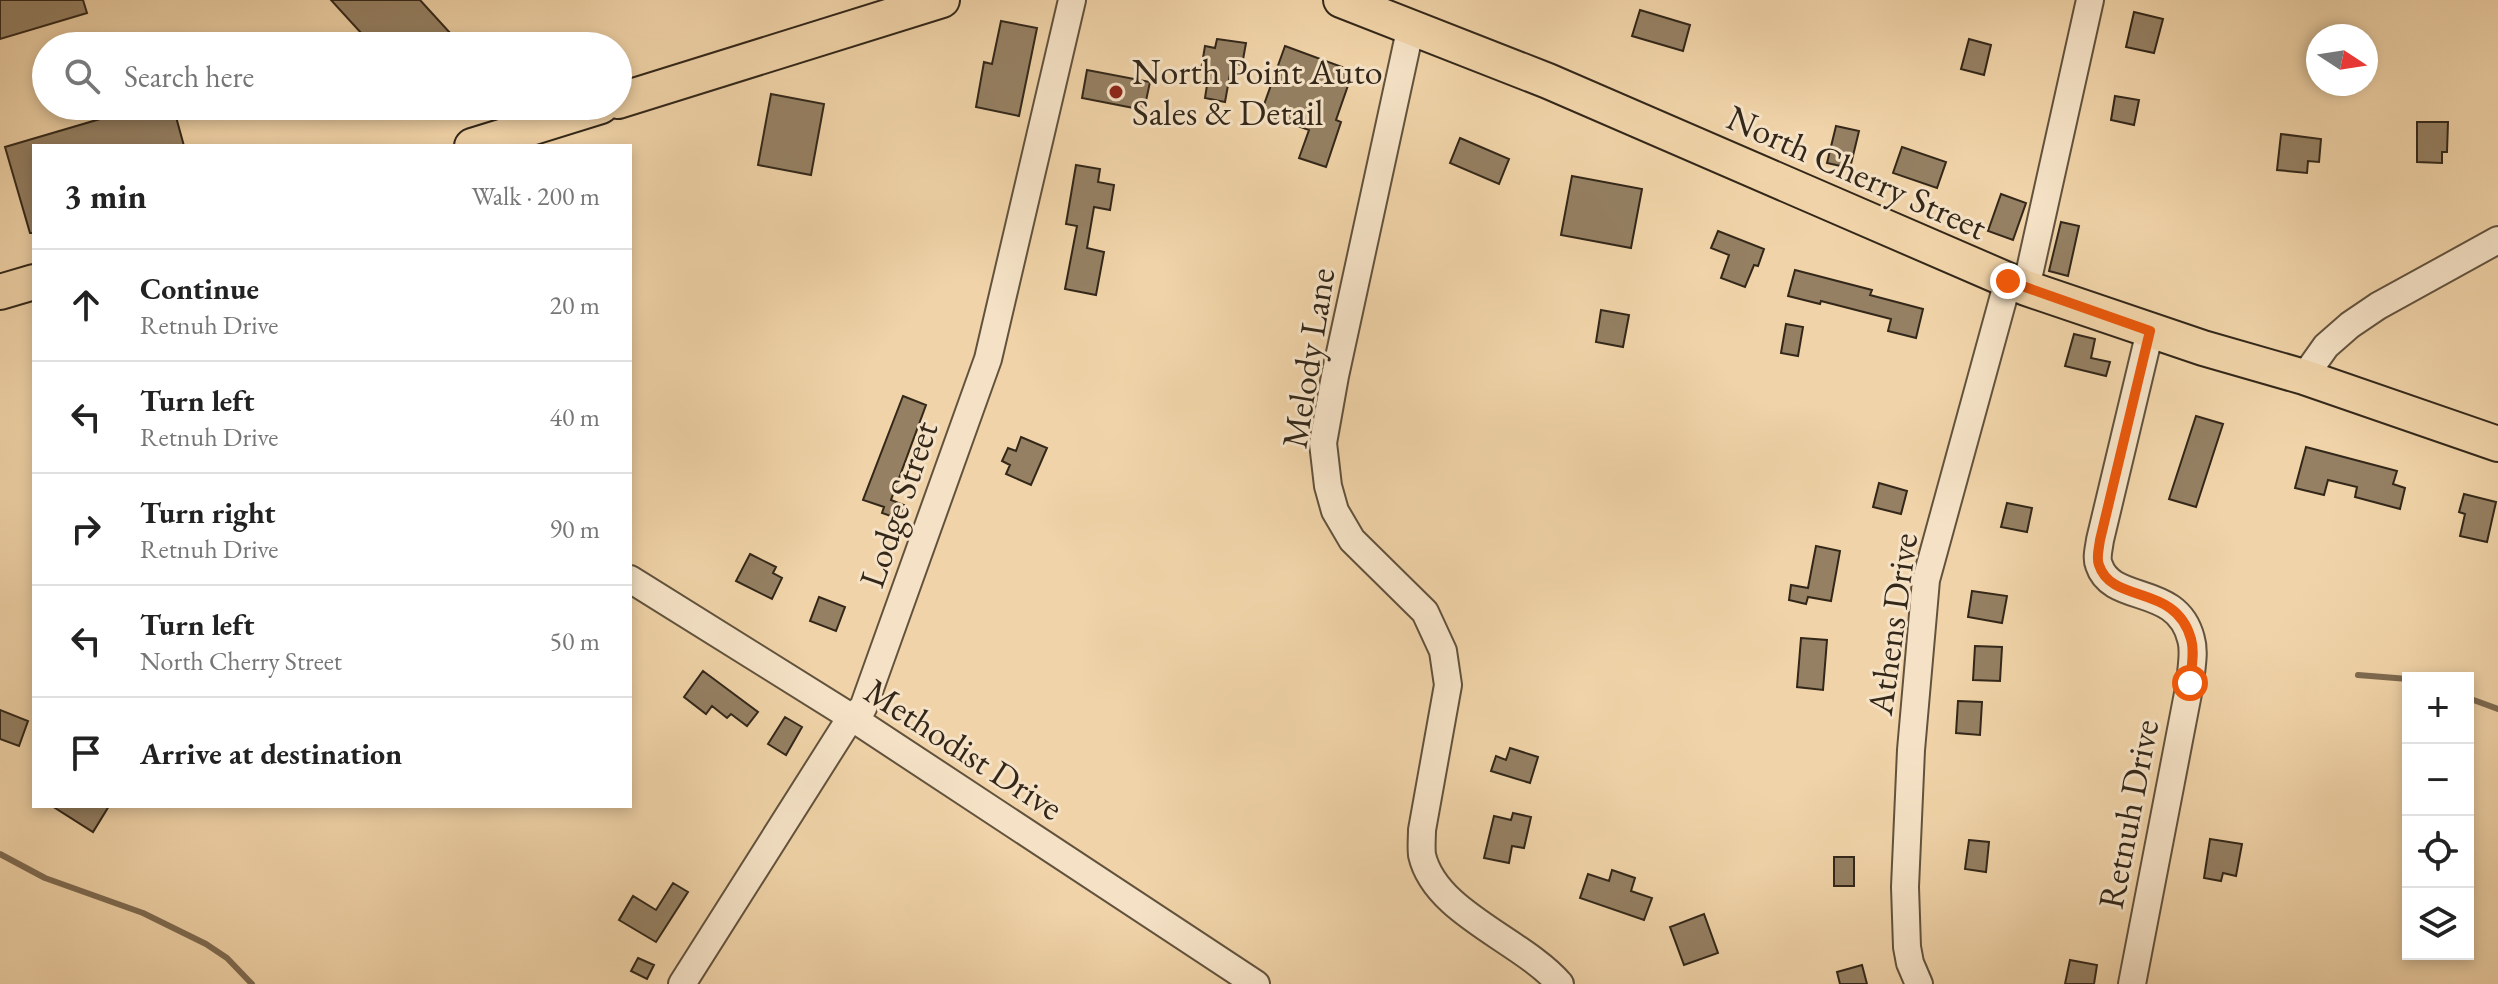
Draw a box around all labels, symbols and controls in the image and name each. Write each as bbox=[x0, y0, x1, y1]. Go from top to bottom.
north arrow bbox=[2306, 24, 2378, 96]
search box bbox=[32, 32, 632, 120]
place label: North Point Auto Sales & Detail bbox=[1132, 48, 1383, 136]
icon: search bbox=[60, 54, 104, 98]
text: Search here bbox=[124, 57, 254, 96]
marker: North Point Auto Sales & Detail bbox=[1107, 83, 1125, 101]
street label: North Cherry Street bbox=[1720, 94, 1995, 251]
text: 3 min bbox=[64, 174, 147, 218]
text: Walk · 200 m bbox=[472, 179, 600, 213]
route end bbox=[1990, 263, 2026, 299]
street label: Melody Lane bbox=[1271, 265, 1345, 451]
text: Continue bbox=[140, 269, 259, 308]
icon: ahead bbox=[64, 283, 108, 327]
text: 20 m bbox=[550, 288, 600, 322]
text: Retnuh Drive bbox=[140, 308, 278, 342]
text: Turn left bbox=[140, 381, 254, 420]
icon: left bbox=[64, 395, 108, 439]
text: 40 m bbox=[550, 400, 600, 434]
street label: Lodge Street bbox=[848, 414, 949, 593]
text: Retnuh Drive bbox=[140, 420, 278, 454]
text: Turn right bbox=[140, 493, 276, 532]
icon: right bbox=[64, 507, 108, 551]
text: 90 m bbox=[550, 512, 600, 546]
street label: Athens Drive bbox=[1856, 530, 1928, 719]
text: Retnuh Drive bbox=[140, 532, 278, 566]
text: Turn left bbox=[140, 605, 254, 644]
icon: left bbox=[64, 619, 108, 663]
text: 50 m bbox=[550, 624, 600, 658]
text: North Cherry Street bbox=[140, 644, 342, 678]
route start bbox=[2172, 665, 2208, 701]
street label: Methodist Drive bbox=[856, 667, 1072, 831]
map controls bbox=[2402, 672, 2474, 960]
button: + bbox=[2402, 672, 2474, 744]
street label: Retnuh Drive bbox=[2087, 715, 2169, 913]
icon: arrive bbox=[64, 731, 108, 775]
text: Arrive at destination bbox=[140, 734, 402, 773]
button: − bbox=[2402, 744, 2474, 816]
button: locate bbox=[2402, 816, 2474, 888]
button: layers bbox=[2402, 888, 2474, 960]

